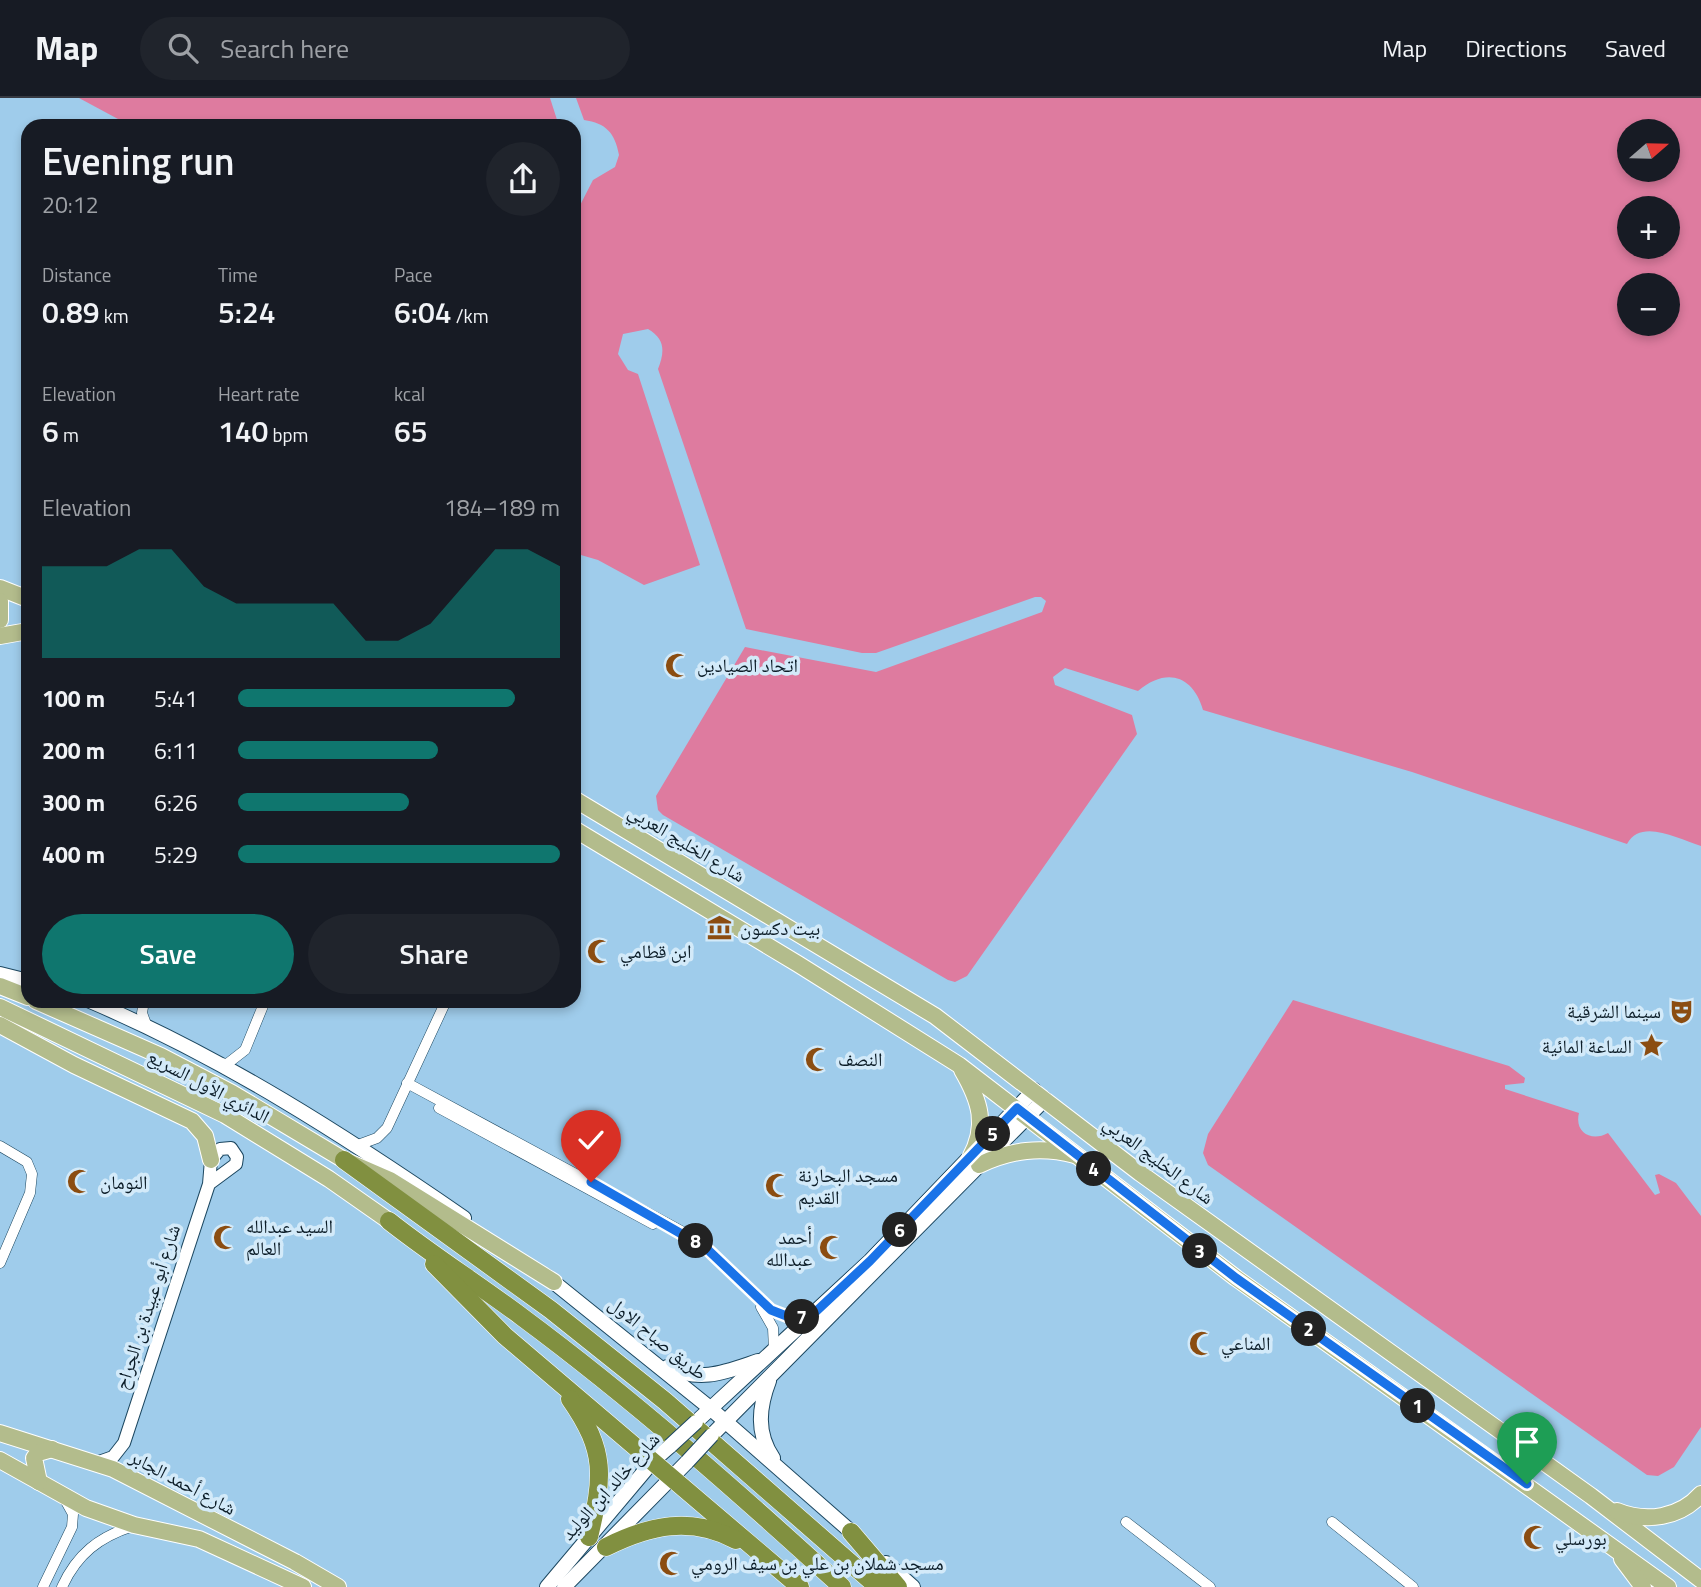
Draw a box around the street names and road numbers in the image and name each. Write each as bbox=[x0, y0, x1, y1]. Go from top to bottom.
street label: شارع الخليج العربي bbox=[622, 796, 751, 891]
street label: الدائري الأول السريع bbox=[142, 1041, 275, 1131]
street label: شارع الخليج العربي bbox=[1097, 1108, 1221, 1212]
street label: شارع أبو عبيدة بن الجراح bbox=[106, 1221, 187, 1393]
street label: طريق صباح الاول bbox=[603, 1289, 714, 1386]
street label: شارع خالد ابن الوليد bbox=[553, 1425, 666, 1546]
street label: شارع أحمد الجابر bbox=[124, 1441, 242, 1522]

